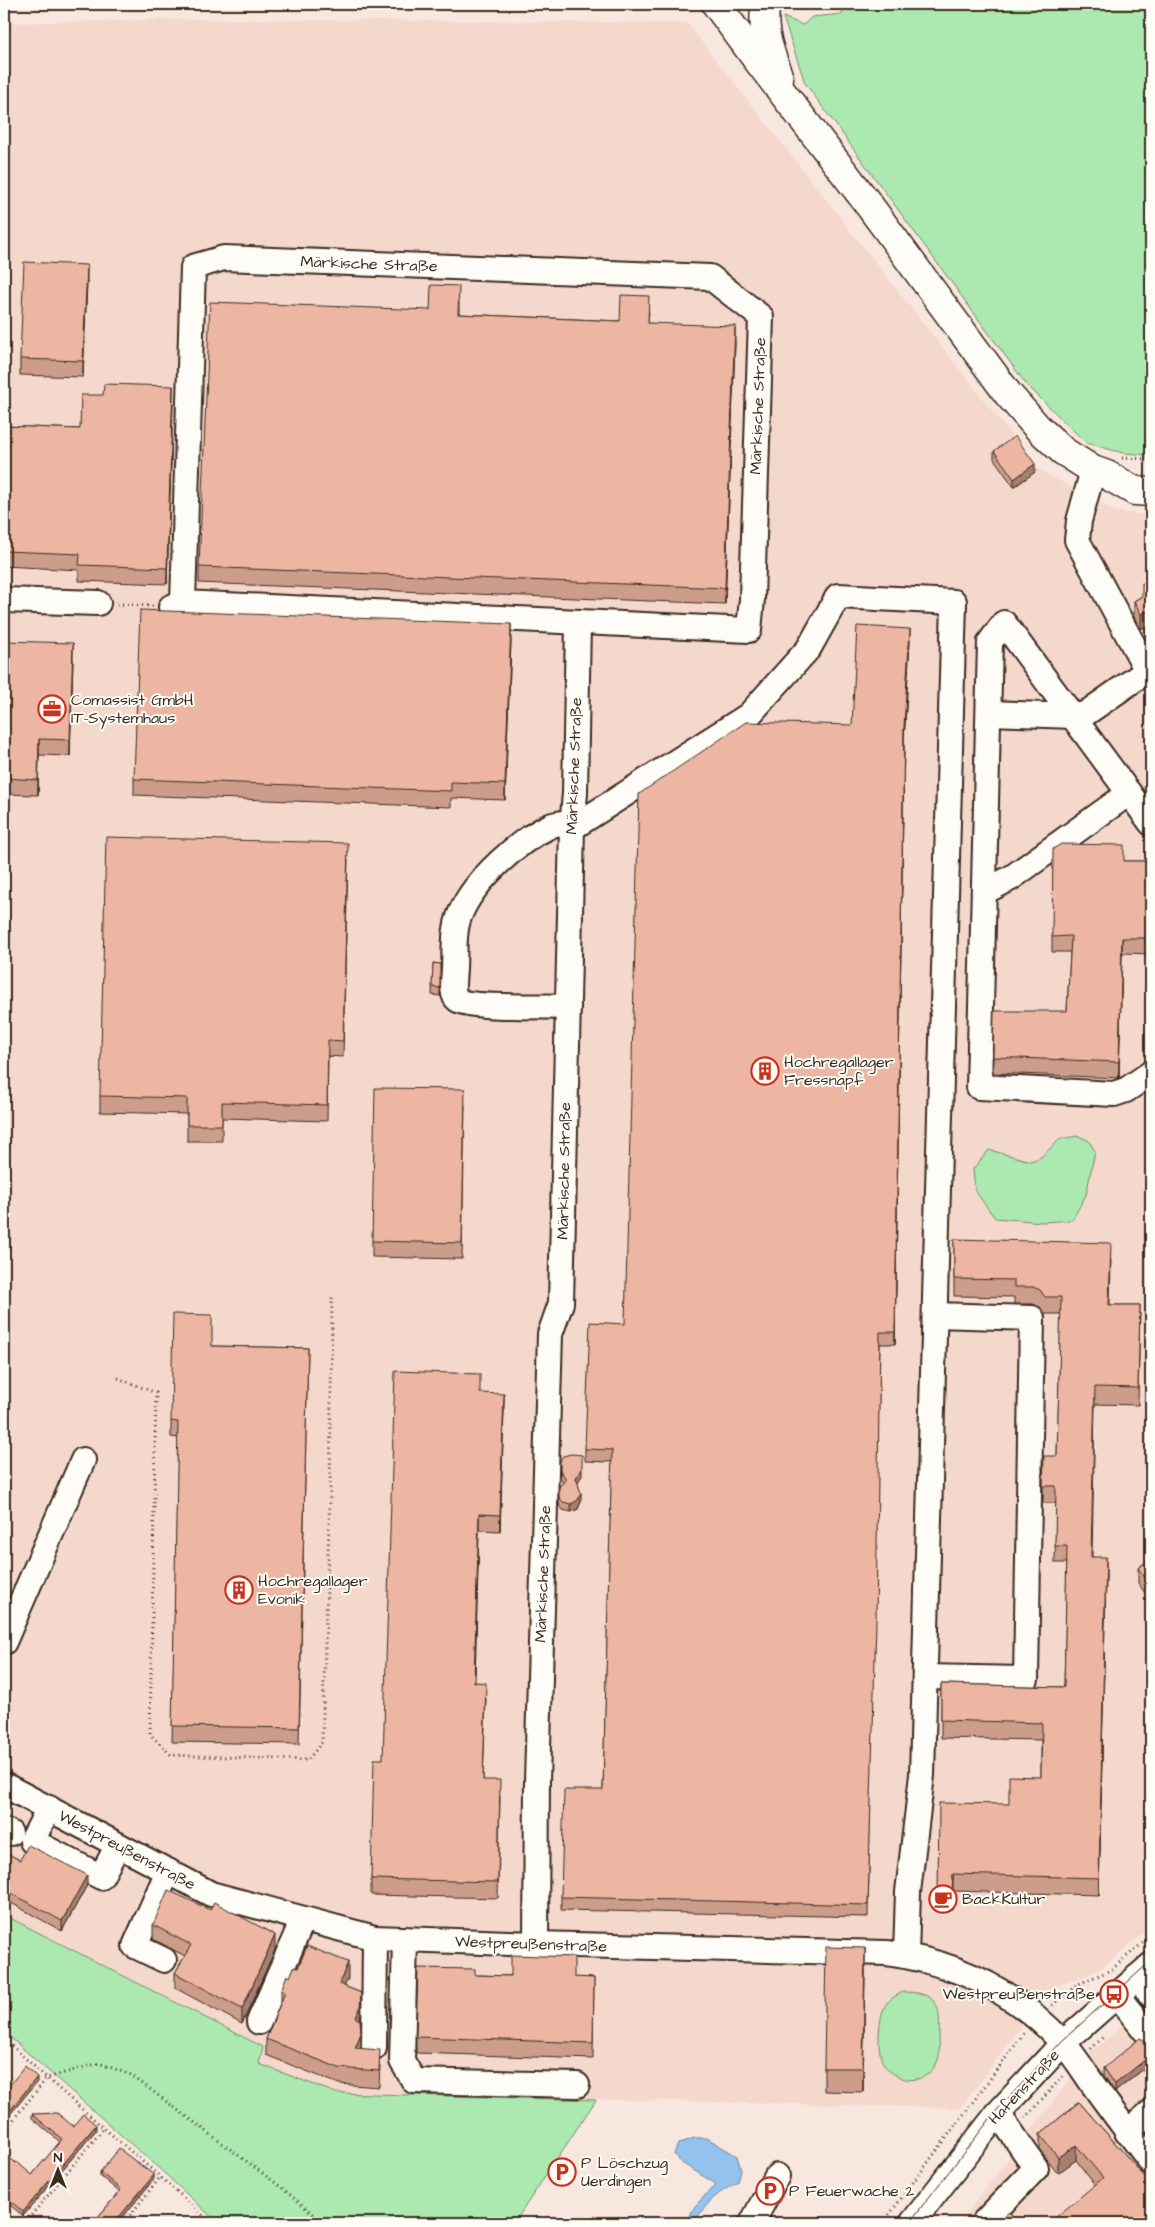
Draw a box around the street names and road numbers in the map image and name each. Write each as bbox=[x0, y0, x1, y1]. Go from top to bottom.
street label: Märkische Straße bbox=[300, 251, 438, 277]
street label: Märkische Straße bbox=[745, 337, 771, 475]
street label: Märkische Straße bbox=[561, 697, 587, 835]
street label: Märkische Straße bbox=[552, 1102, 576, 1240]
street label: Märkische Straße bbox=[530, 1505, 556, 1643]
street label: Westpreußenstraße bbox=[55, 1805, 200, 1896]
street label: Westpreußenstraße bbox=[455, 1930, 608, 1958]
street label: Hafenstraße bbox=[983, 2044, 1065, 2129]

